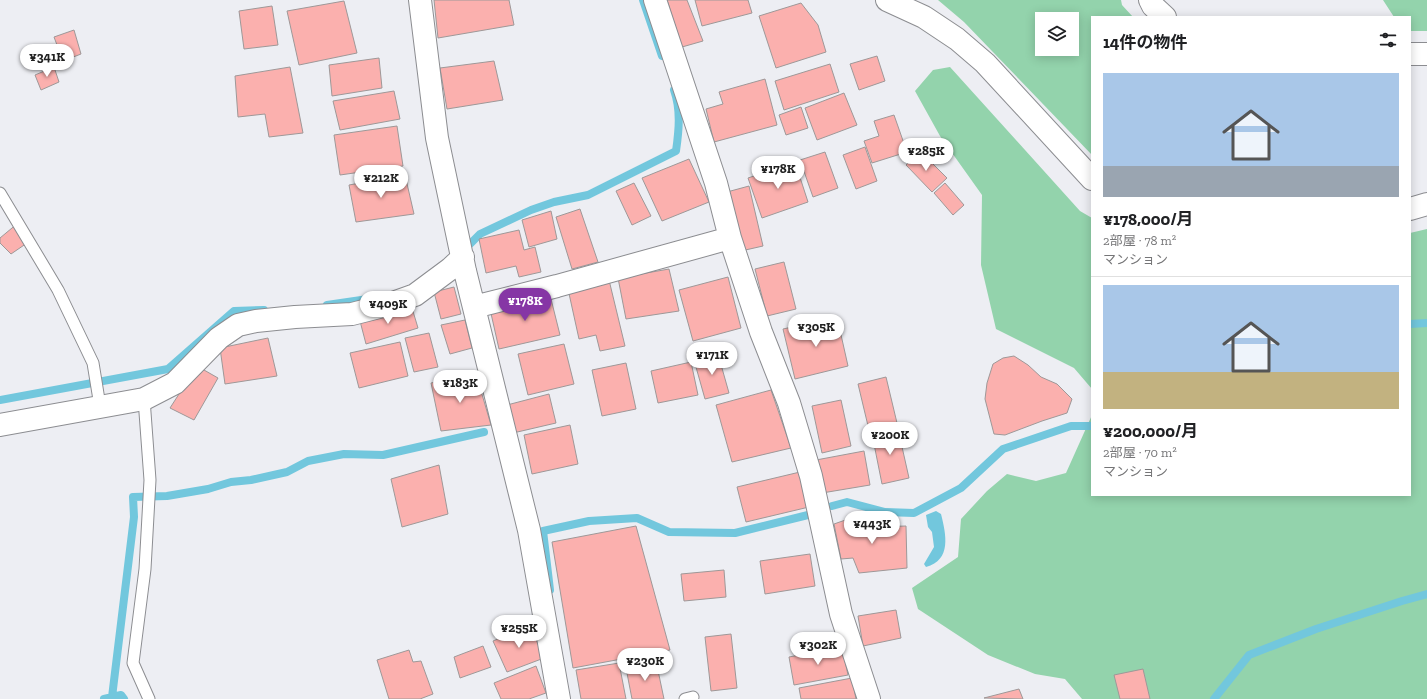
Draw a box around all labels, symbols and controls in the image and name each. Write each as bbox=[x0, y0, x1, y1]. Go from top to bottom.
map controls bbox=[1035, 12, 1079, 56]
button: layers bbox=[1035, 12, 1079, 56]
icon: filters bbox=[1377, 29, 1399, 51]
text: 14件の物件 bbox=[1103, 32, 1188, 52]
pin: ¥341K bbox=[19, 44, 75, 78]
text: ¥341K bbox=[29, 49, 65, 64]
icon: home bbox=[1215, 99, 1287, 171]
pin: ¥285K bbox=[898, 138, 954, 172]
text: ¥285K bbox=[907, 143, 945, 158]
pin: ¥178K bbox=[750, 156, 806, 190]
text: ¥178K bbox=[761, 161, 795, 176]
pin: ¥212K bbox=[353, 165, 409, 199]
text: ¥212K bbox=[363, 170, 399, 185]
text: ¥178,000/月 bbox=[1103, 209, 1194, 229]
text: 2部屋 · 78 m² bbox=[1103, 233, 1176, 248]
text: マンション bbox=[1103, 252, 1168, 267]
pin: ¥178K bbox=[497, 288, 553, 322]
pin: ¥409K bbox=[360, 291, 416, 325]
text: ¥178K bbox=[508, 293, 542, 308]
text: ¥409K bbox=[369, 296, 407, 311]
icon: home bbox=[1215, 311, 1287, 383]
pin: ¥305K bbox=[788, 314, 844, 348]
text: ¥305K bbox=[797, 319, 835, 334]
pin: ¥171K bbox=[684, 342, 740, 376]
text: ¥171K bbox=[695, 347, 729, 362]
pin: ¥183K bbox=[432, 370, 488, 404]
text: ¥183K bbox=[442, 375, 478, 390]
text: ¥200,000/月 bbox=[1103, 421, 1198, 441]
pin: ¥200K bbox=[862, 422, 918, 456]
text: ¥200K bbox=[871, 427, 909, 442]
text: 2部屋 · 70 m² bbox=[1103, 445, 1177, 460]
text: マンション bbox=[1103, 464, 1168, 479]
pin: ¥443K bbox=[844, 511, 900, 545]
text: ¥443K bbox=[853, 516, 891, 531]
pin: ¥255K bbox=[491, 615, 547, 649]
text: ¥255K bbox=[500, 620, 538, 635]
pin: ¥302K bbox=[790, 632, 846, 666]
text: ¥302K bbox=[799, 637, 837, 652]
pin: ¥230K bbox=[617, 648, 673, 682]
text: ¥230K bbox=[626, 653, 664, 668]

